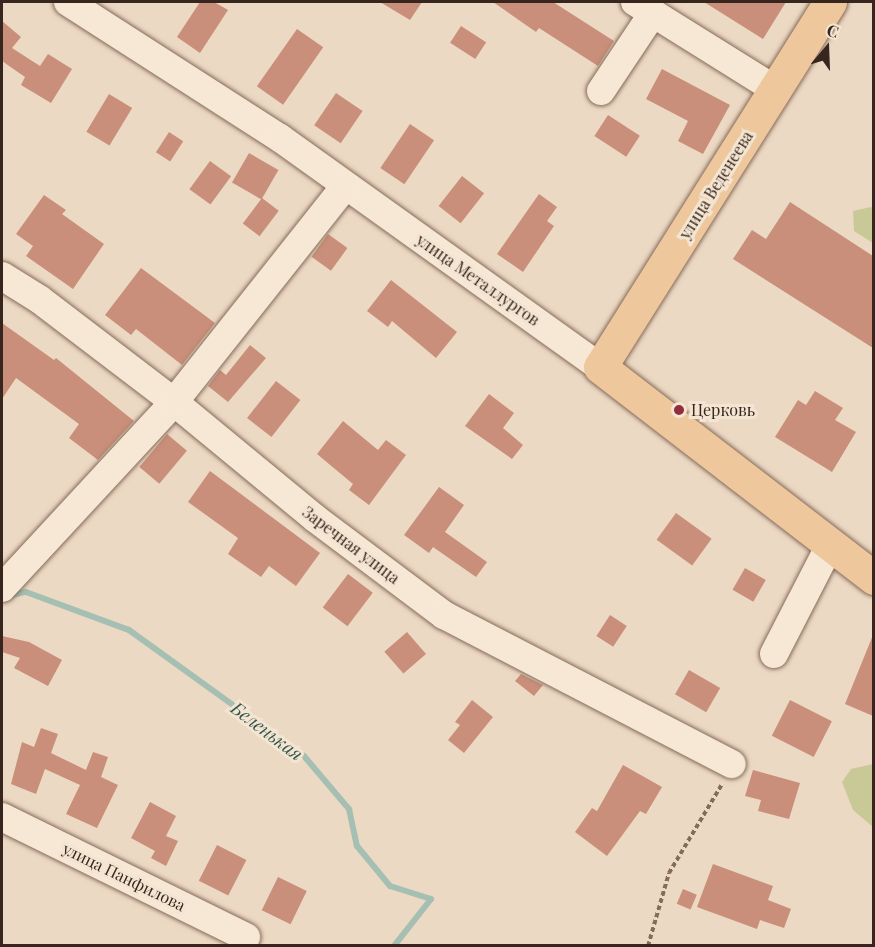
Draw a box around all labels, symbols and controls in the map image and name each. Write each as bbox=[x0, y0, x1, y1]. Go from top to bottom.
north arrow bbox=[797, 18, 857, 78]
text: С bbox=[824, 19, 842, 42]
street label: улица Веденеева bbox=[675, 127, 757, 243]
street label: улица Металлургов bbox=[413, 230, 543, 330]
place label: Церковь bbox=[691, 400, 755, 420]
marker: Церковь bbox=[672, 403, 686, 417]
street label: Заречная улица bbox=[299, 502, 403, 588]
water label: Беленькая bbox=[227, 697, 307, 765]
street label: улица Панфилова bbox=[59, 839, 189, 915]

